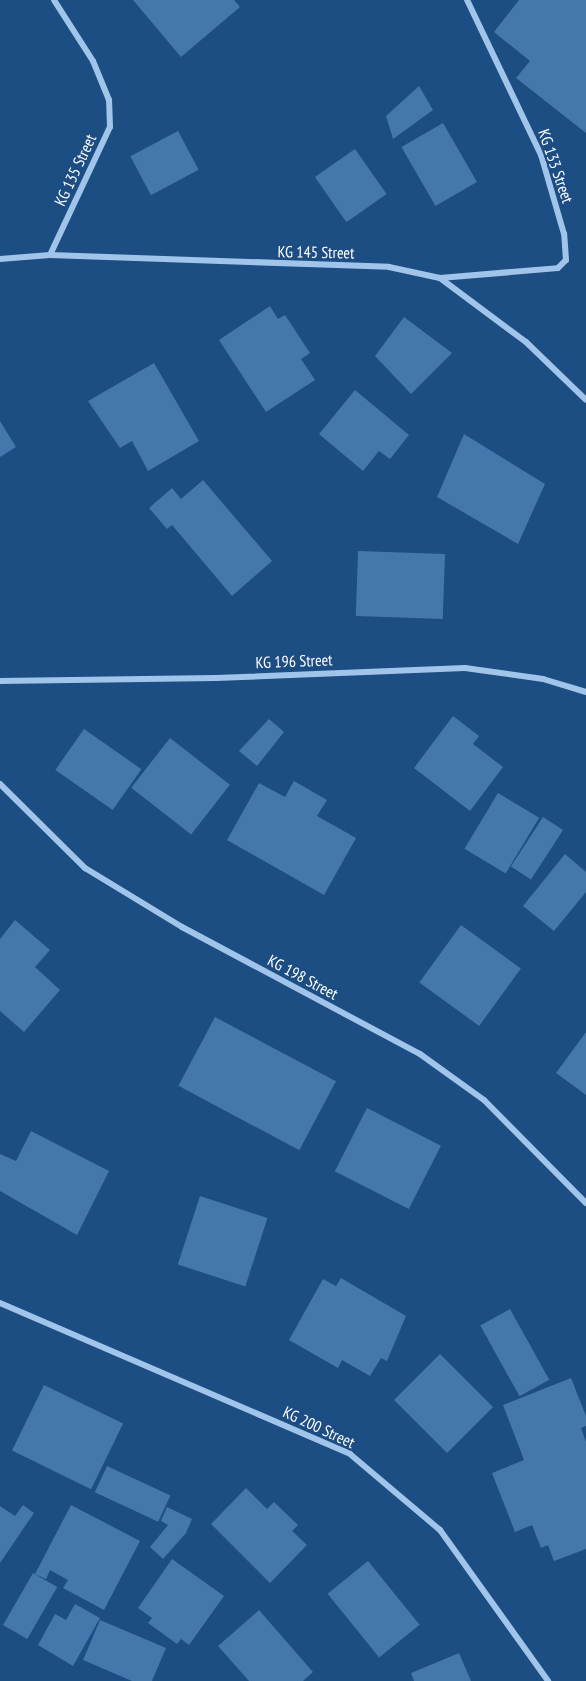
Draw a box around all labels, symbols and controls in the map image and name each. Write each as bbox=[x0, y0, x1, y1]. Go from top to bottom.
street label: KG 133 Street bbox=[534, 126, 578, 206]
street label: KG 135 Street bbox=[50, 131, 100, 209]
street label: KG 145 Street bbox=[277, 242, 355, 262]
street label: KG 196 Street bbox=[255, 650, 333, 672]
street label: KG 198 Street bbox=[265, 950, 341, 1004]
street label: KG 200 Street bbox=[280, 1402, 358, 1452]

